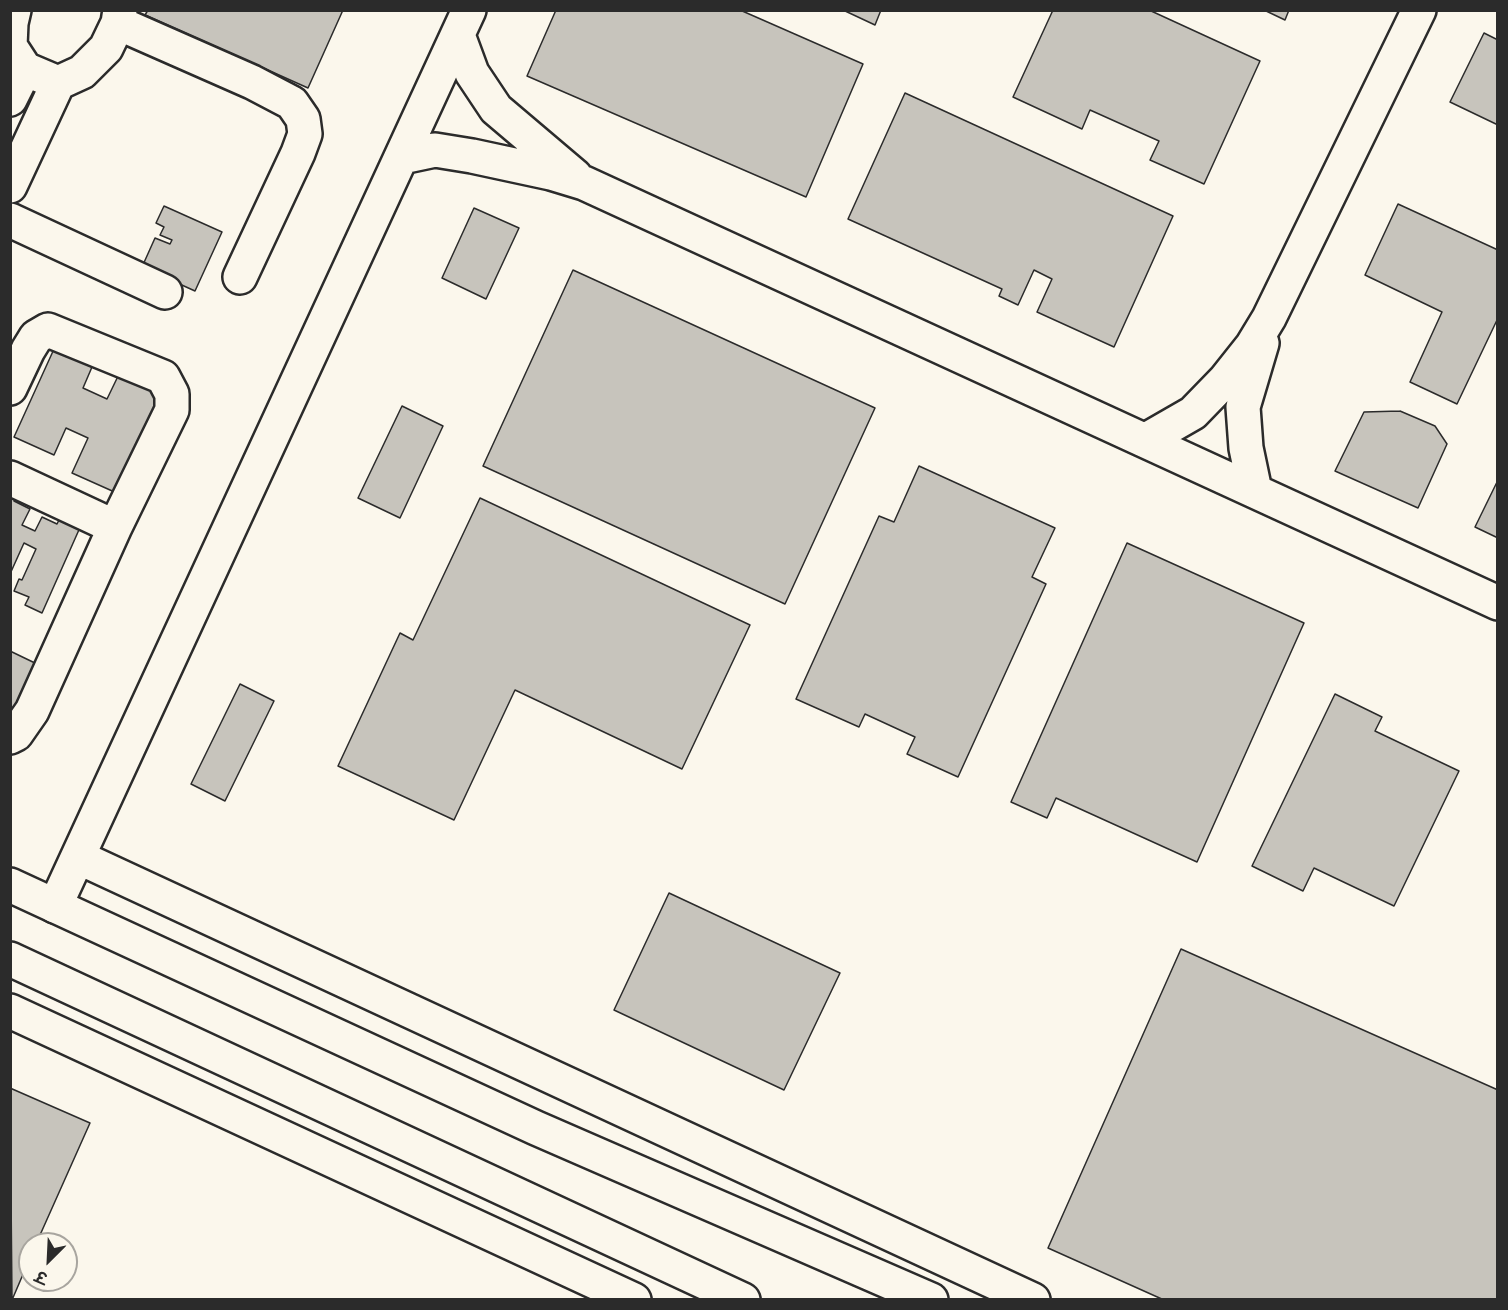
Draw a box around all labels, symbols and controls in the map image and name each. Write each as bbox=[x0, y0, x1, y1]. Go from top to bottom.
north arrow bbox=[18, 1232, 78, 1292]
text: उ bbox=[32, 1265, 50, 1289]

